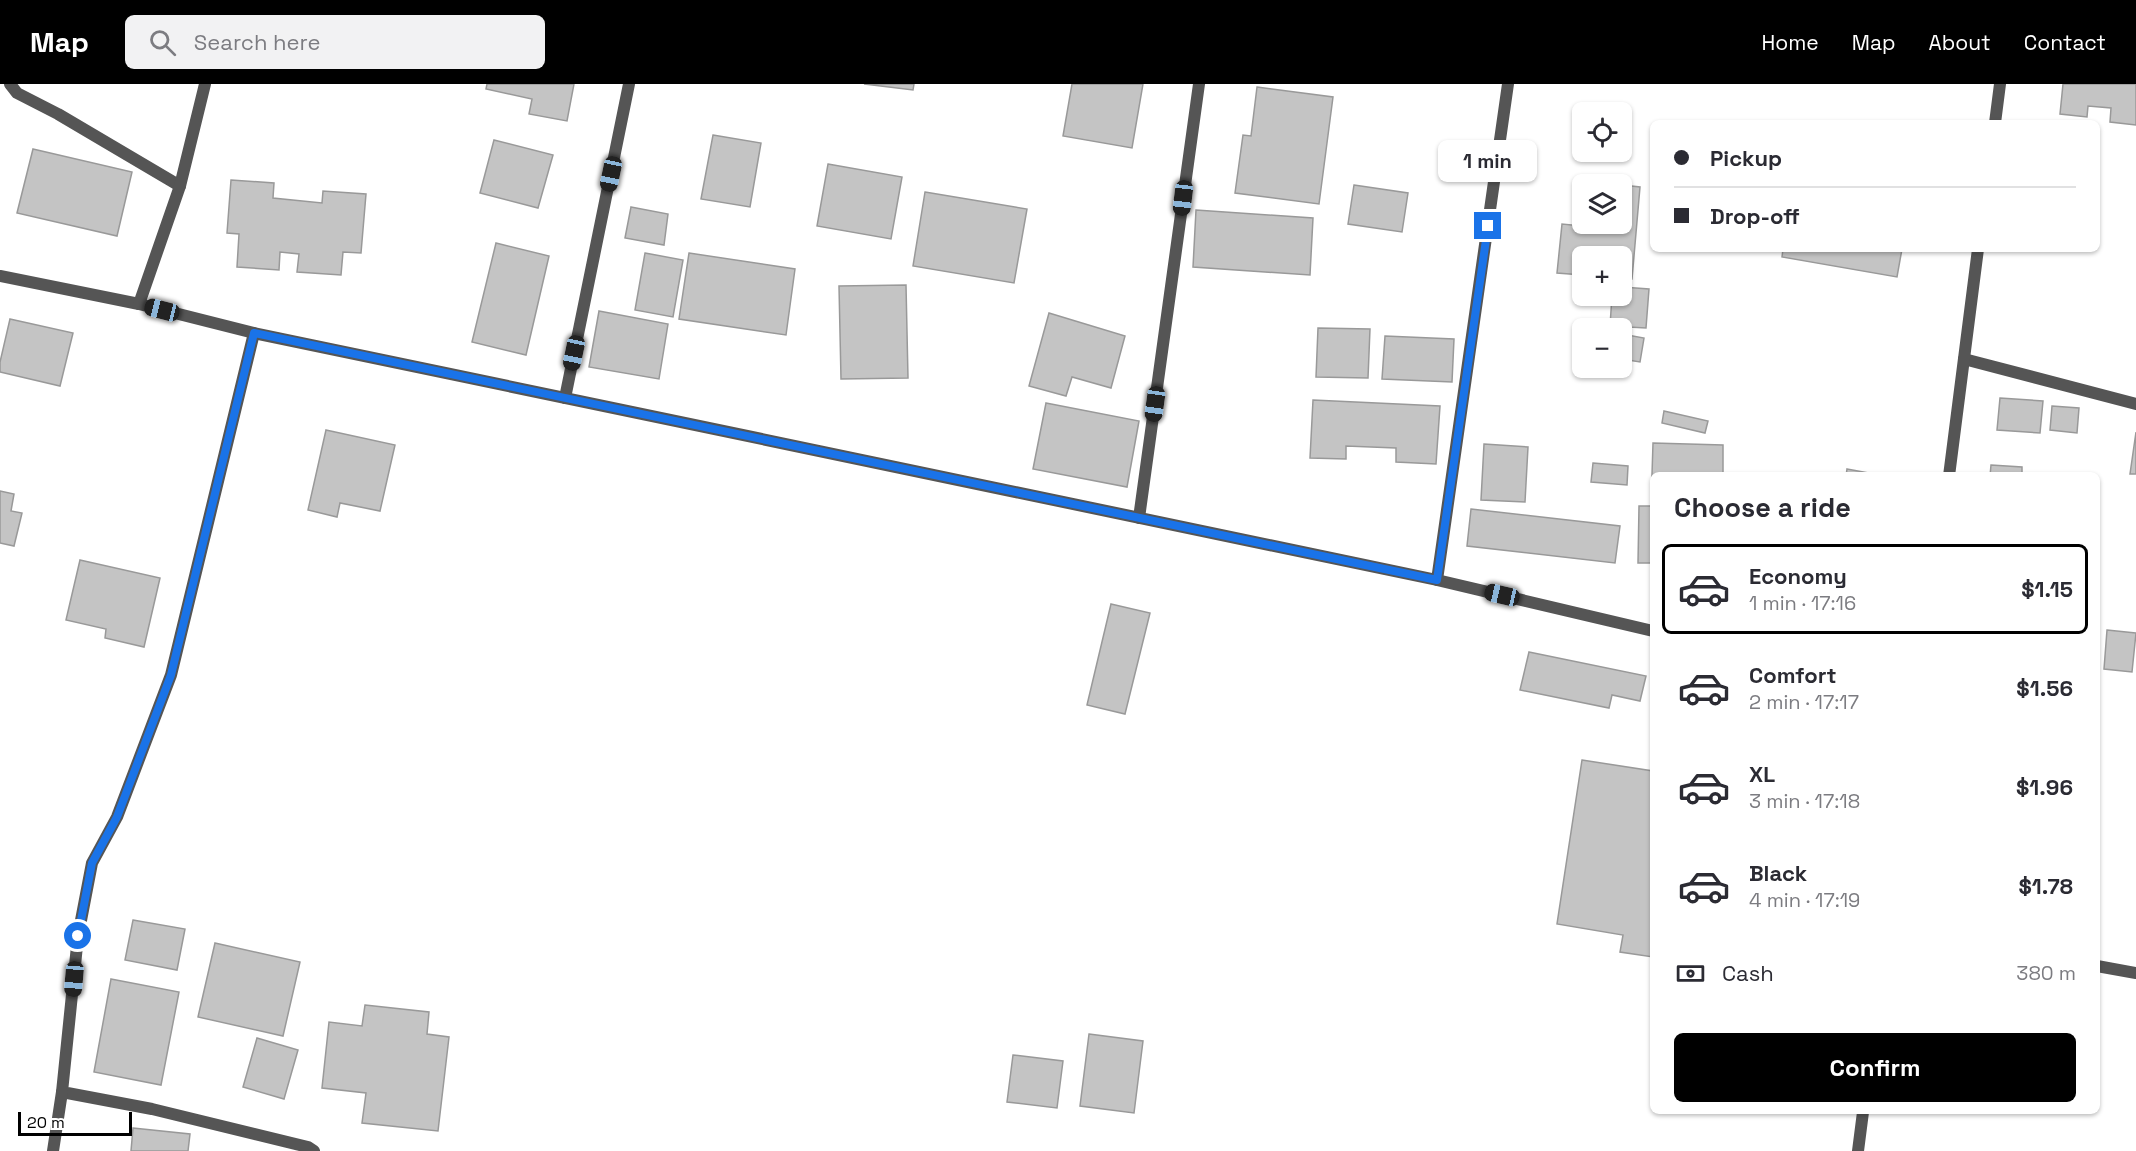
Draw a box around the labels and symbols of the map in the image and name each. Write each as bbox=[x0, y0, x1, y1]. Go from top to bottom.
callout: 1 min bbox=[1438, 139, 1538, 181]
car bbox=[598, 155, 624, 193]
car bbox=[1172, 179, 1194, 217]
route end bbox=[1474, 212, 1501, 239]
car bbox=[142, 297, 182, 323]
car bbox=[561, 334, 587, 372]
car bbox=[1144, 385, 1166, 423]
car bbox=[1482, 582, 1522, 608]
route start bbox=[64, 922, 91, 949]
car bbox=[63, 960, 85, 998]
scale bar bbox=[18, 1109, 132, 1136]

